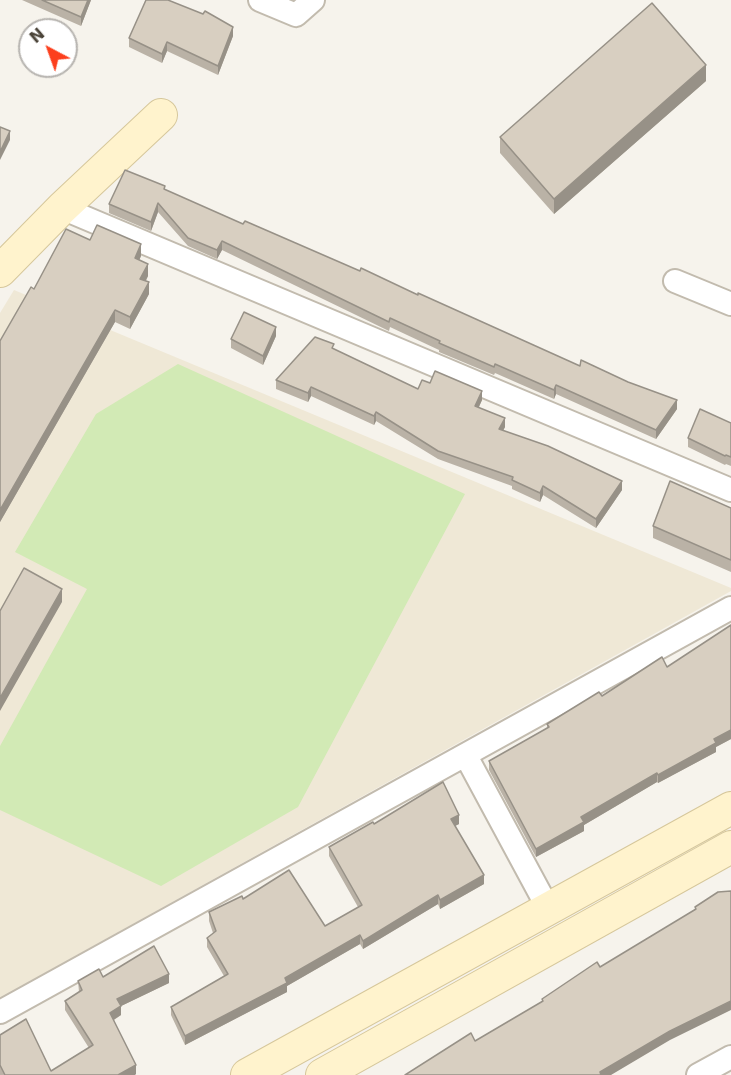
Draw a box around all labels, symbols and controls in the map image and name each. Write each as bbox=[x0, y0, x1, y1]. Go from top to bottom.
north arrow bbox=[18, 18, 78, 78]
text: N bbox=[26, 24, 48, 47]

